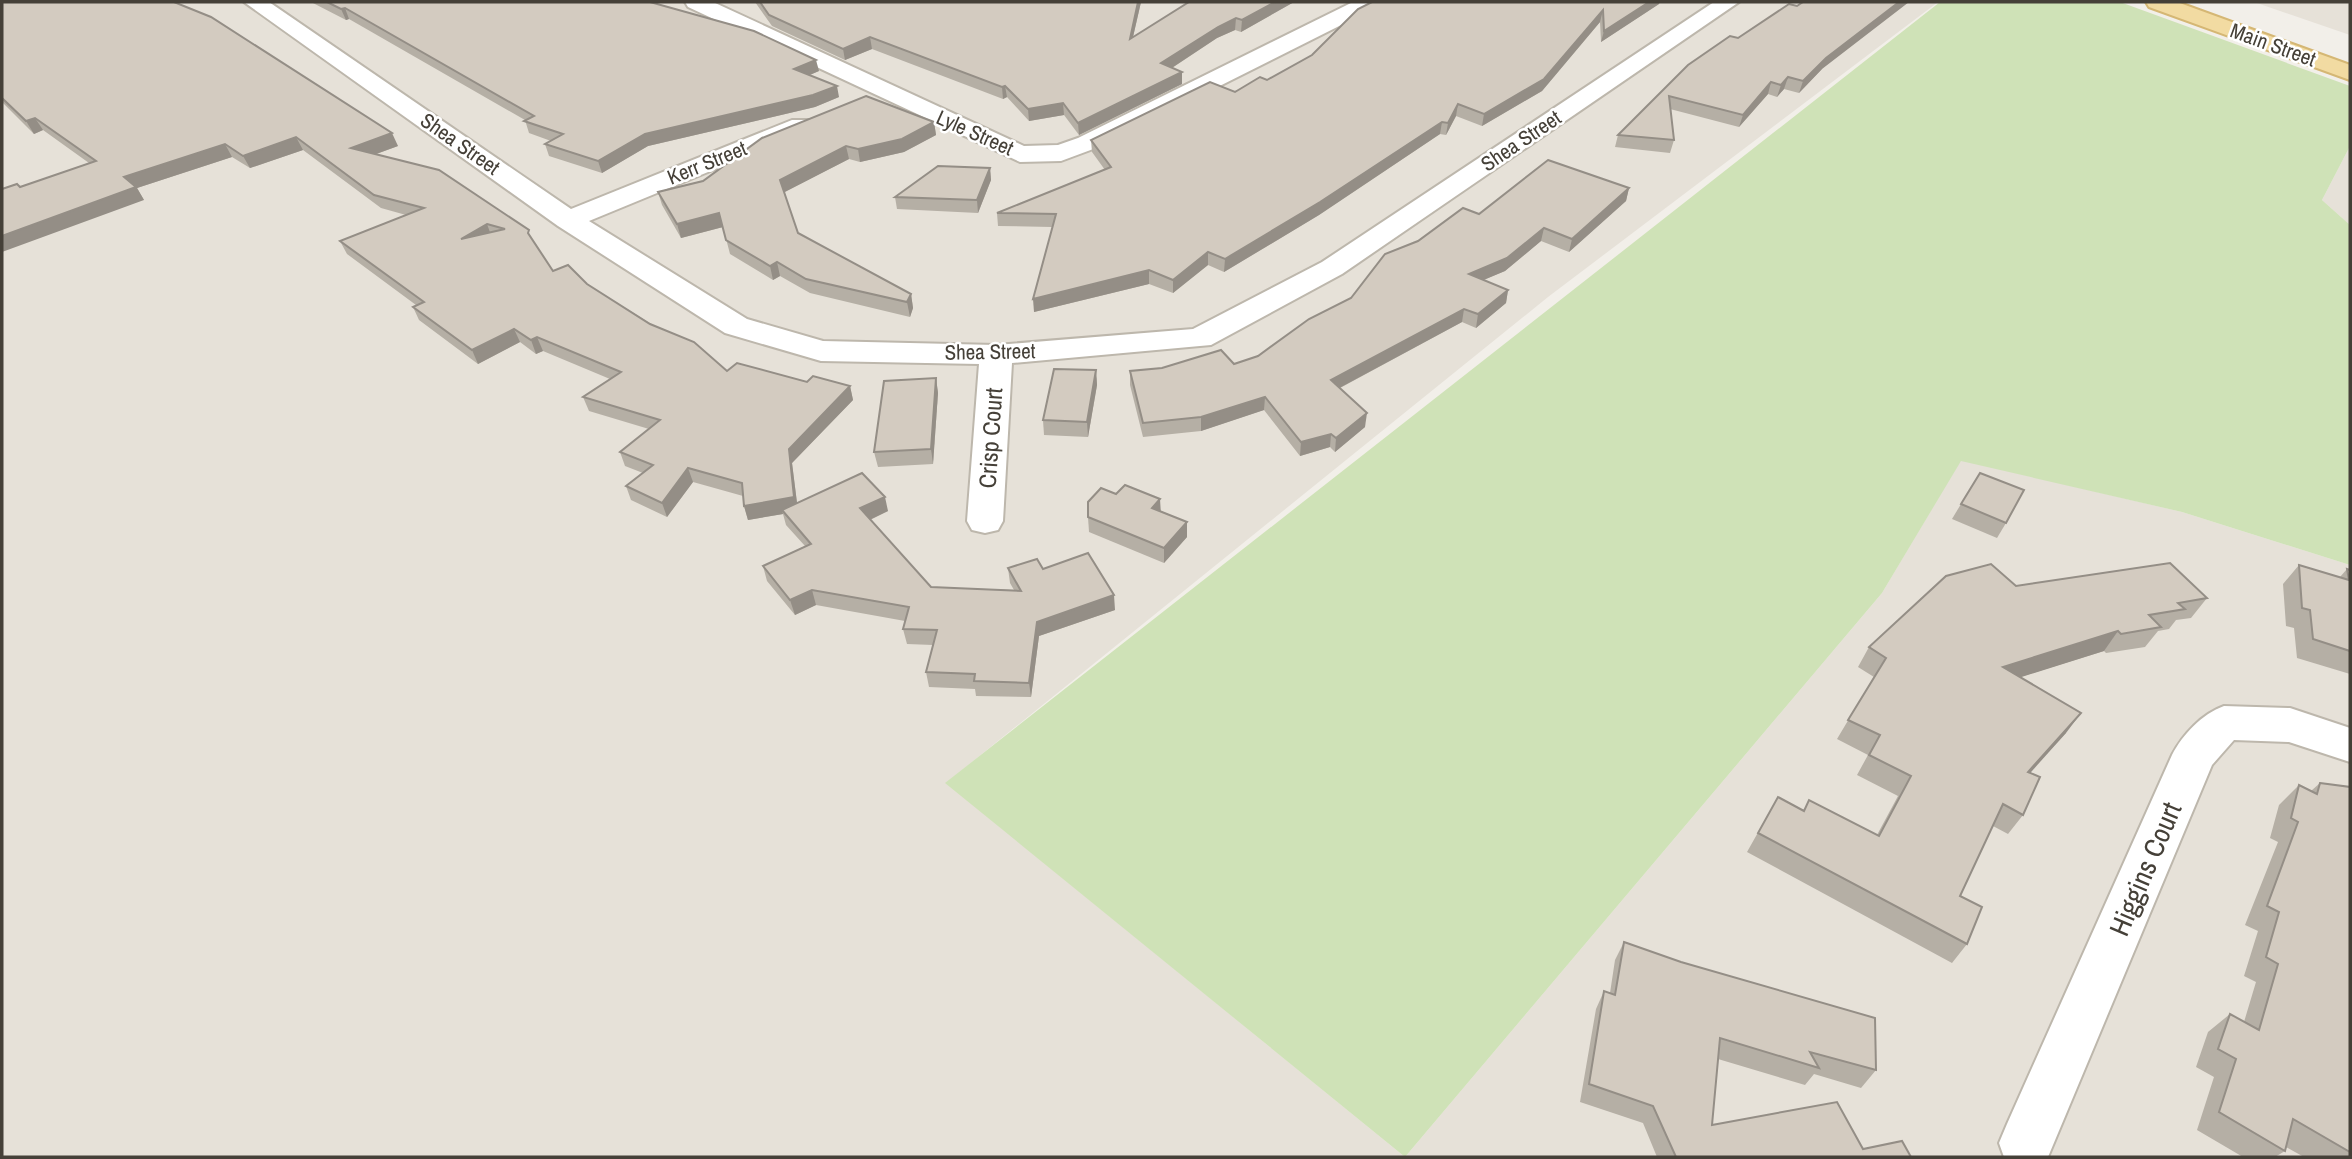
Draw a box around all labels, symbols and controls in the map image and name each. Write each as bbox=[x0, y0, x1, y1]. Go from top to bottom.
street label: Main Street bbox=[2226, 16, 2320, 73]
street label: Lyle Street bbox=[932, 103, 1019, 162]
street label: Shea Street bbox=[1475, 103, 1567, 178]
street label: Shea Street bbox=[415, 106, 506, 182]
street label: Kerr Street bbox=[663, 133, 751, 192]
street label: Shea Street bbox=[944, 336, 1036, 367]
street label: Crisp Court bbox=[971, 386, 1010, 489]
street label: Higgins Court bbox=[2100, 796, 2190, 942]

